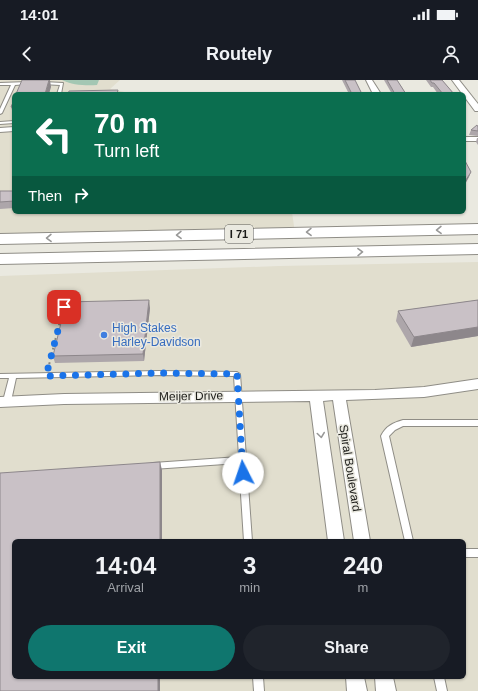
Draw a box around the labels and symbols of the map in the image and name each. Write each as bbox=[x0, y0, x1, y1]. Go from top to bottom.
road number: I 71 bbox=[225, 225, 253, 243]
one-way arrow bbox=[436, 225, 442, 234]
one-way arrow bbox=[306, 228, 312, 237]
one-way arrow bbox=[176, 231, 182, 239]
one-way arrow bbox=[46, 234, 52, 242]
one-way arrow bbox=[357, 247, 363, 256]
pin bbox=[47, 290, 81, 324]
place label: High Stakes Harley-Davidson bbox=[112, 321, 201, 349]
marker: High Stakes Harley-Davidson bbox=[99, 330, 109, 340]
street label: Meijer Drive bbox=[159, 388, 223, 404]
street label: Spiral Boulevard bbox=[336, 423, 364, 513]
one-way arrow bbox=[316, 432, 325, 438]
position arrow bbox=[222, 452, 264, 494]

